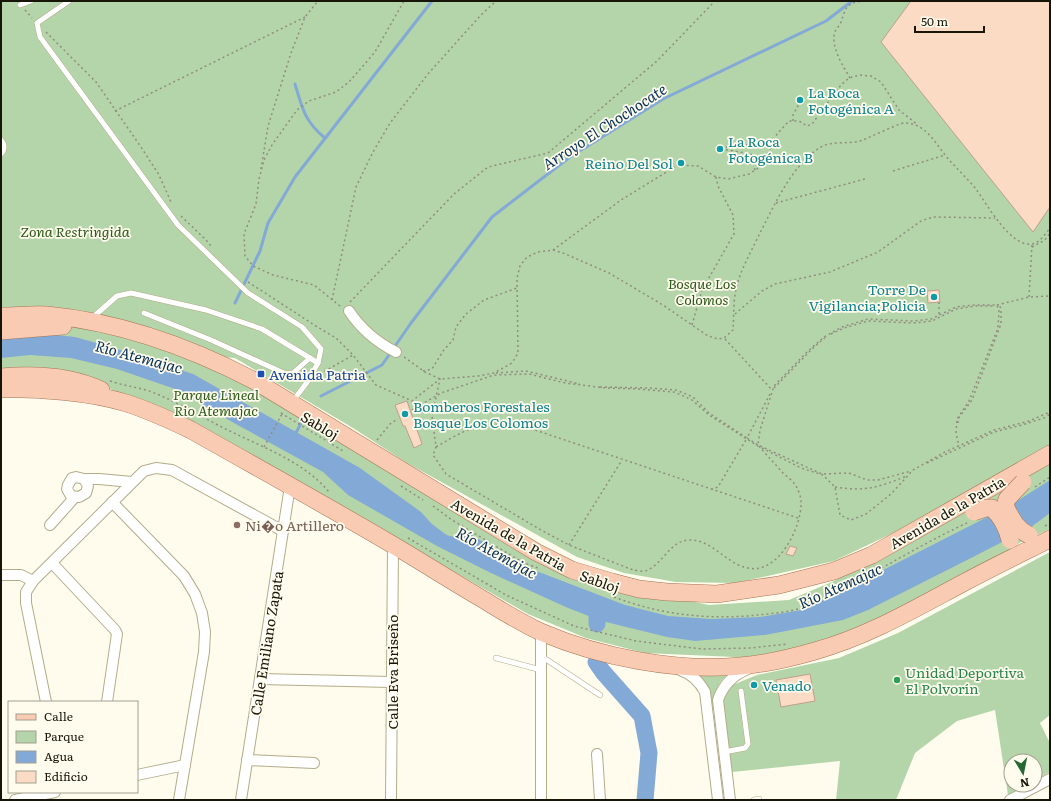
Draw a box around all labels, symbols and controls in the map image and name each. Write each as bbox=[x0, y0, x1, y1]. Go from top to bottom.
scale bar bbox=[915, 8, 984, 34]
text: 50 m bbox=[921, 12, 948, 30]
water label: Arroyo El Chochocate bbox=[537, 77, 671, 175]
place label: La Roca Fotogénica A bbox=[808, 82, 895, 118]
marker: La Roca Fotogénica A bbox=[795, 95, 805, 105]
place label: La Roca Fotogénica B bbox=[728, 131, 813, 167]
marker: La Roca Fotogénica B bbox=[715, 144, 725, 154]
place label: Reino Del Sol bbox=[585, 153, 673, 173]
marker: Reino Del Sol bbox=[676, 158, 686, 168]
park label: Zona Restringida bbox=[20, 221, 130, 241]
park label: Bosque Los Colomos bbox=[668, 273, 736, 309]
place label: Torre De Vigilancia;Policia bbox=[809, 279, 926, 315]
marker: Torre De Vigilancia;Policia bbox=[929, 292, 939, 302]
water label: Río Atemajac bbox=[93, 333, 185, 379]
place label: Avenida Patria bbox=[269, 364, 366, 384]
marker: Avenida Patria bbox=[256, 369, 266, 379]
park label: Parque Lineal Rio Atemajac bbox=[173, 384, 259, 420]
place label: Bomberos Forestales Bosque Los Colomos bbox=[413, 396, 550, 432]
street label: Sabloj bbox=[297, 406, 343, 444]
marker: Bomberos Forestales Bosque Los Colomos bbox=[400, 409, 410, 419]
street label: Avenida de la Patria bbox=[886, 471, 1009, 553]
street label: Avenida de la Patria bbox=[448, 493, 571, 575]
place label: Ni�o Artillero bbox=[245, 515, 344, 535]
marker: Ni�o Artillero bbox=[232, 520, 242, 530]
water label: Río Atemajac bbox=[452, 520, 542, 584]
water label: Río Atemajac bbox=[794, 556, 886, 614]
street label: Sabloj bbox=[577, 565, 623, 597]
street label: Calle Emiliano Zapata bbox=[245, 569, 287, 717]
street label: Calle Eva Briseño bbox=[382, 615, 402, 729]
place label: Unidad Deportiva El Polvorín bbox=[905, 662, 1025, 698]
place label: Venado bbox=[762, 675, 811, 695]
marker: Unidad Deportiva El Polvorín bbox=[892, 675, 902, 685]
marker: Venado bbox=[749, 680, 759, 690]
legend bbox=[8, 701, 138, 793]
text: Calle bbox=[44, 707, 73, 725]
text: Parque bbox=[44, 727, 84, 745]
text: Agua bbox=[44, 747, 74, 765]
north arrow bbox=[1003, 753, 1043, 793]
text: Edificio bbox=[44, 767, 88, 785]
text: N bbox=[1019, 775, 1031, 793]

